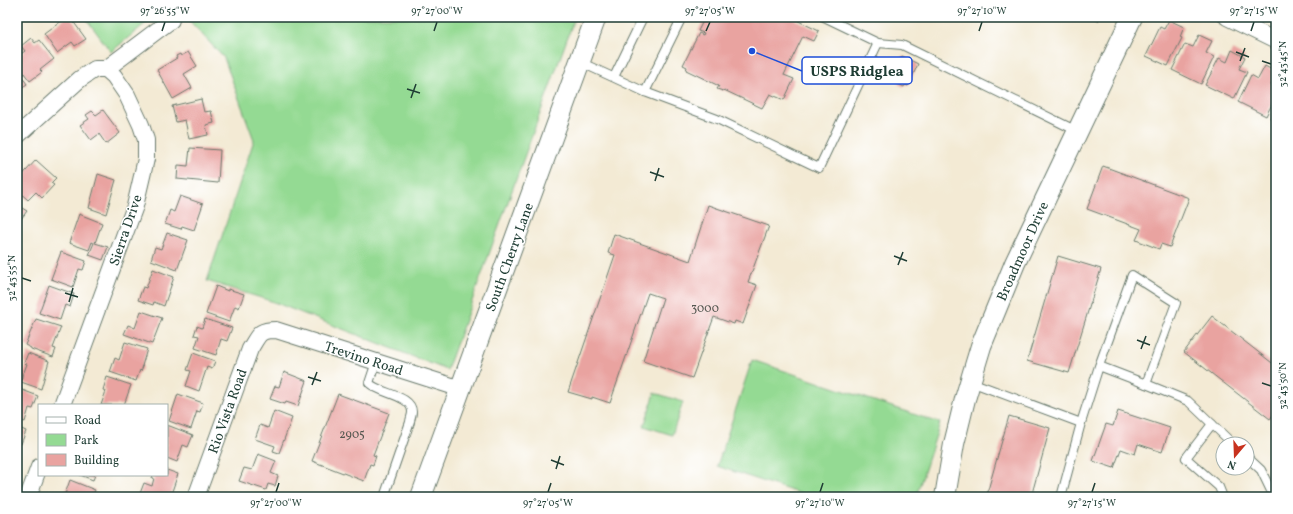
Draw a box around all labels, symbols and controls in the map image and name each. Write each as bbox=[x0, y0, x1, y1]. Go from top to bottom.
text: 97°26'55"W bbox=[140, 4, 190, 18]
text: 97°27'00"W bbox=[411, 4, 463, 18]
text: 97°27'05"W bbox=[685, 4, 735, 18]
text: 97°27'10"W bbox=[957, 4, 1007, 18]
text: 97°27'15"W bbox=[1230, 4, 1278, 18]
text: 32°43'45"N bbox=[1276, 40, 1290, 87]
callout: USPS Ridglea bbox=[802, 57, 912, 84]
text: USPS Ridglea bbox=[810, 62, 904, 83]
street label: Sierra Drive bbox=[105, 192, 148, 269]
street label: Broadmoor Drive bbox=[993, 199, 1054, 304]
street label: South Cherry Lane bbox=[482, 200, 539, 315]
text: 32°43'55"N bbox=[5, 254, 19, 301]
house number: 3000 bbox=[691, 301, 719, 317]
street label: Trevino Road bbox=[322, 338, 405, 381]
text: 32°43'50"N bbox=[1276, 362, 1290, 410]
street label: Rio Vista Road bbox=[204, 366, 253, 457]
legend bbox=[38, 404, 168, 476]
text: Road bbox=[74, 413, 101, 429]
house number: 2905 bbox=[339, 427, 365, 443]
text: Park bbox=[74, 433, 99, 449]
north arrow bbox=[1215, 436, 1255, 476]
text: Building bbox=[74, 453, 119, 469]
text: N bbox=[1226, 456, 1238, 472]
text: 97°27'00"W bbox=[250, 496, 302, 510]
text: 97°27'05"W bbox=[523, 496, 573, 510]
text: 97°27'10"W bbox=[795, 496, 845, 510]
text: 97°27'15"W bbox=[1068, 496, 1116, 510]

